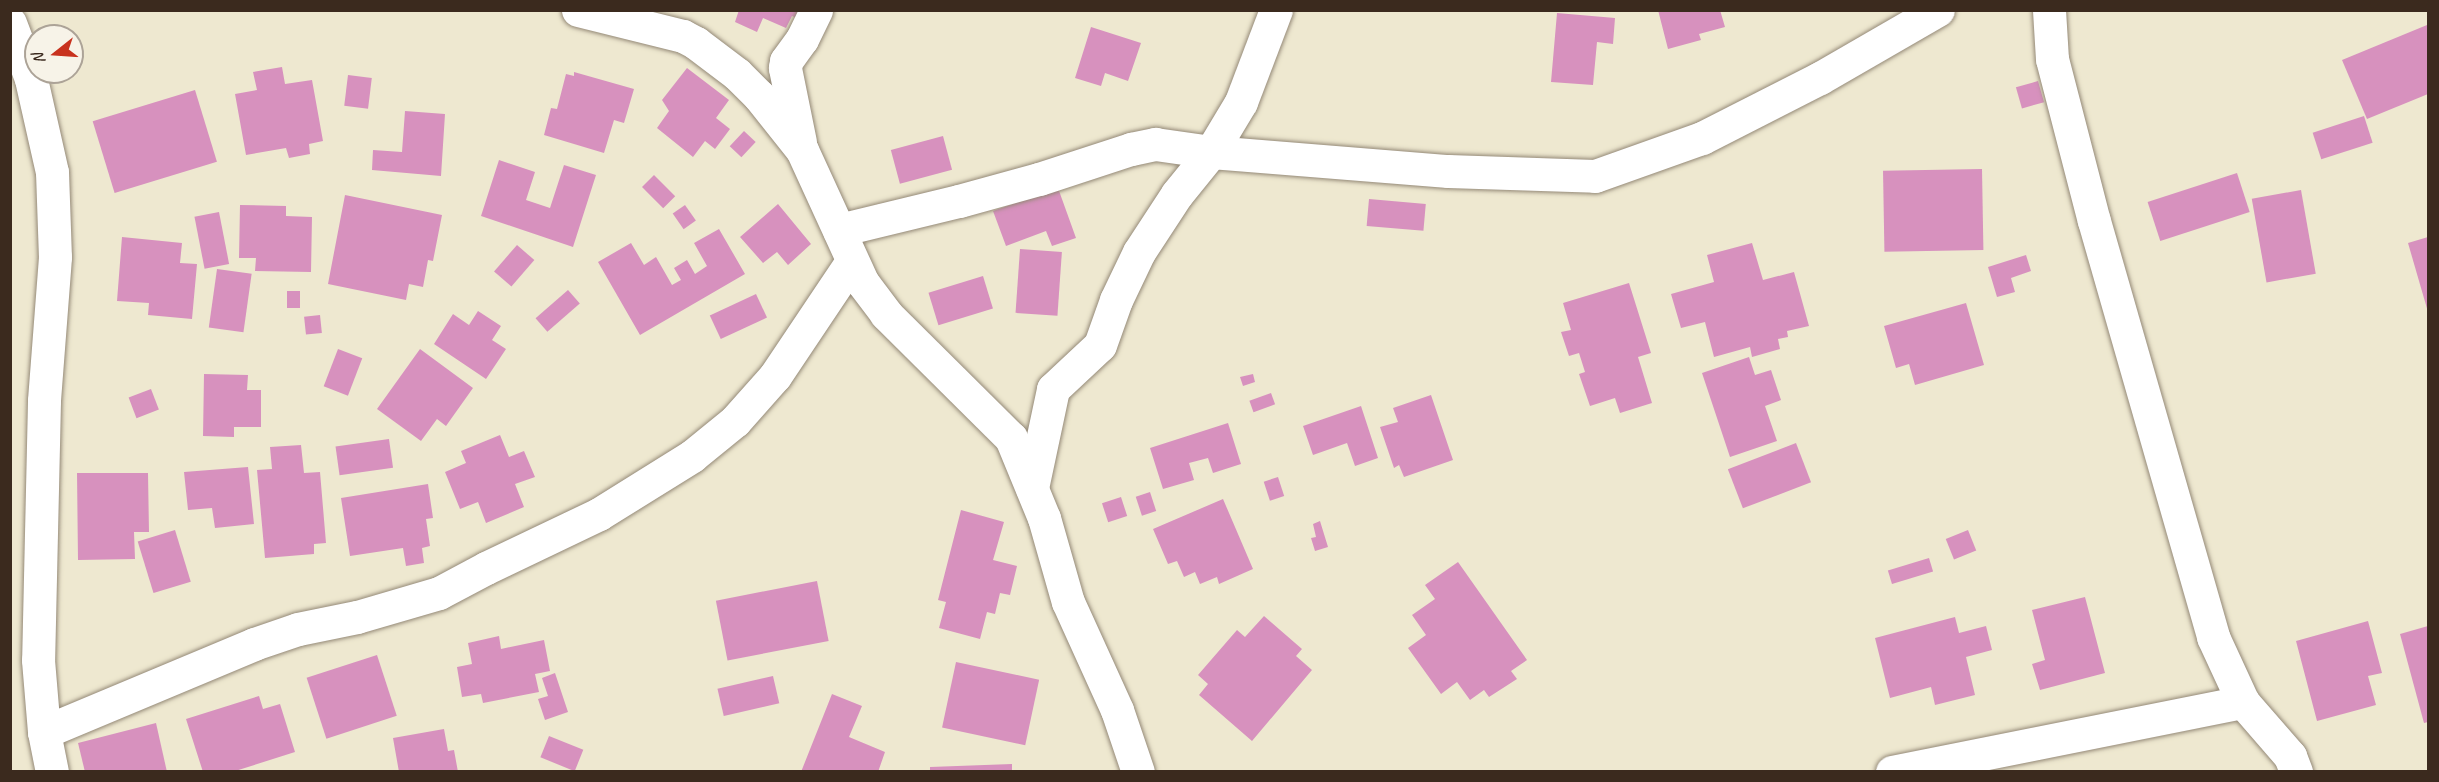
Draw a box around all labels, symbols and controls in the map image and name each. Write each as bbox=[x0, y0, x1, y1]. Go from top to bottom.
north arrow bbox=[24, 24, 84, 84]
text: N bbox=[28, 51, 50, 66]

